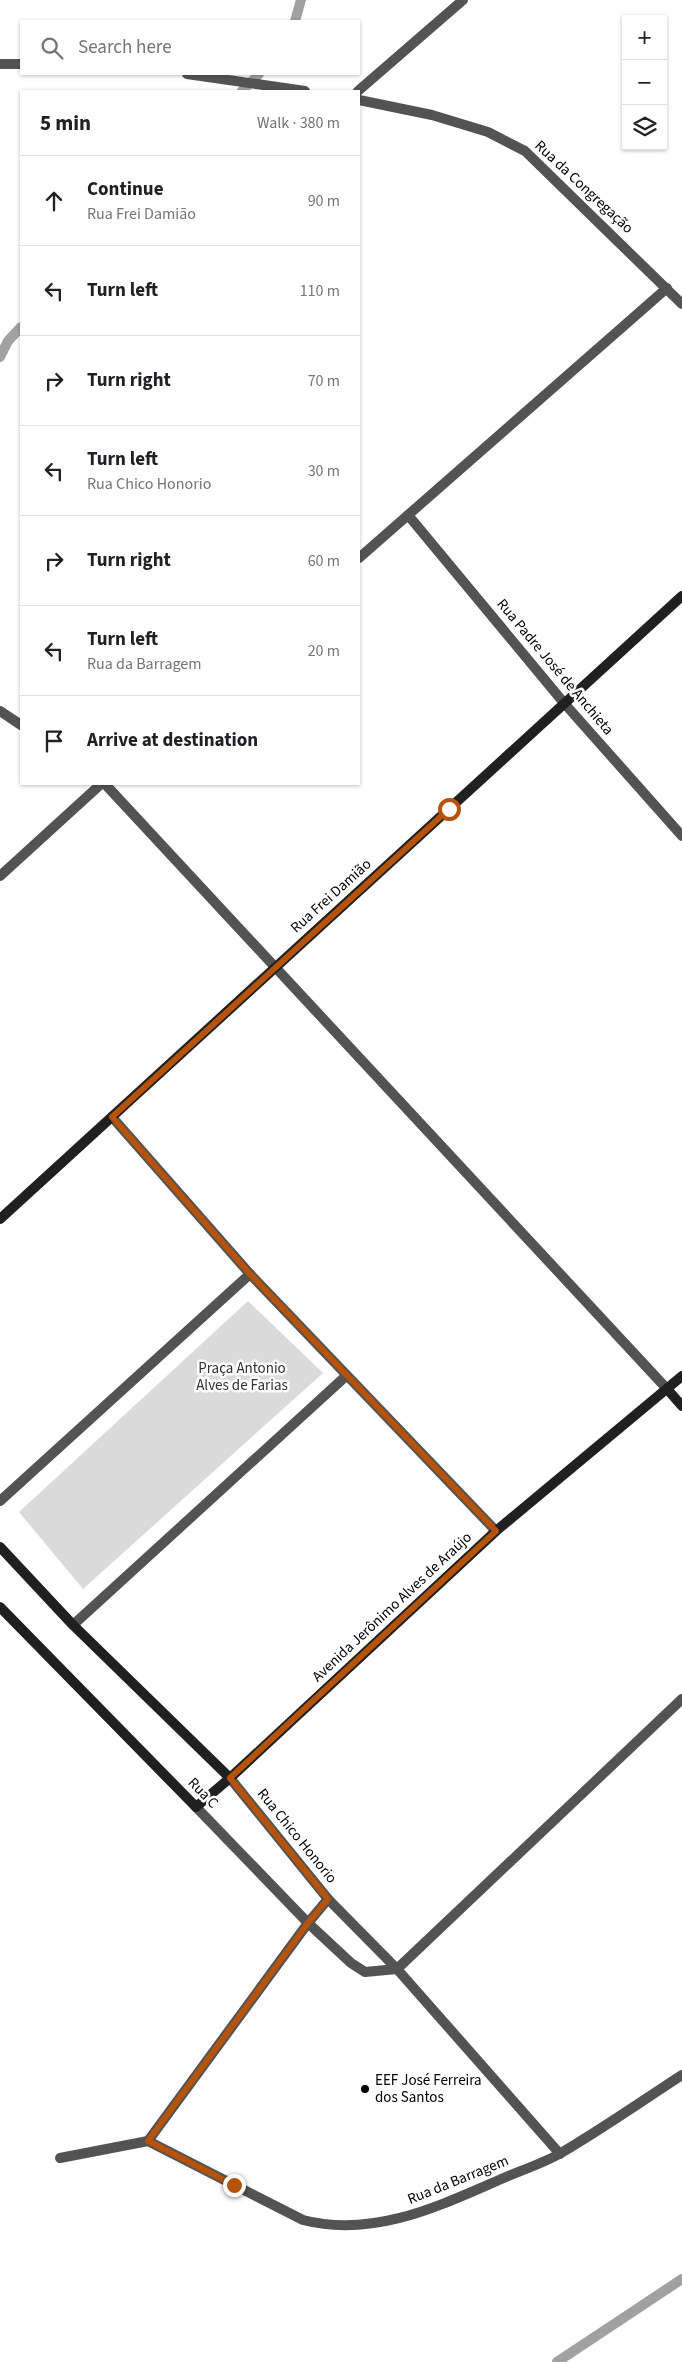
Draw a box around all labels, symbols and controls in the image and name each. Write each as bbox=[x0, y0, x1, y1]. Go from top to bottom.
map controls bbox=[622, 15, 667, 150]
button: + bbox=[622, 15, 667, 60]
search box bbox=[20, 20, 360, 75]
icon: search bbox=[38, 34, 66, 62]
text: Search here bbox=[78, 34, 172, 61]
button: − bbox=[622, 60, 667, 105]
button: layers bbox=[622, 105, 667, 150]
text: 5 min bbox=[40, 108, 91, 138]
text: Walk · 380 m bbox=[257, 112, 340, 134]
street label: Rua da Congregação bbox=[530, 136, 638, 238]
text: Continue bbox=[87, 176, 164, 203]
icon: ahead bbox=[40, 187, 68, 215]
text: 90 m bbox=[308, 190, 340, 212]
text: Rua Frei Damião bbox=[87, 203, 196, 225]
icon: left bbox=[40, 277, 68, 305]
text: Turn left bbox=[87, 277, 158, 304]
text: 110 m bbox=[300, 280, 340, 302]
icon: right bbox=[40, 367, 68, 395]
text: Turn right bbox=[87, 367, 171, 394]
text: 70 m bbox=[308, 370, 340, 392]
text: Turn left bbox=[87, 446, 158, 473]
icon: left bbox=[40, 457, 68, 485]
text: 30 m bbox=[308, 460, 340, 482]
text: Rua Chico Honorio bbox=[87, 473, 211, 495]
icon: right bbox=[40, 547, 68, 575]
text: Turn right bbox=[87, 547, 171, 574]
text: 60 m bbox=[308, 550, 340, 572]
street label: Rua Padre José de Anchieta bbox=[492, 594, 618, 740]
text: Turn left bbox=[87, 626, 158, 653]
icon: left bbox=[40, 637, 68, 665]
text: 20 m bbox=[308, 640, 340, 662]
text: Rua da Barragem bbox=[87, 653, 202, 675]
icon: arrive bbox=[40, 727, 68, 755]
text: Arrive at destination bbox=[87, 727, 258, 754]
route start bbox=[438, 798, 461, 821]
street label: Rua Frei Damião bbox=[286, 854, 376, 938]
park label: Praça Antonio Alves de Farias bbox=[196, 1358, 288, 1396]
street label: Avenida Jerônimo Alves de Araújo bbox=[308, 1527, 476, 1687]
street label: Rua C bbox=[183, 1773, 223, 1813]
street label: Rua Chico Honorio bbox=[252, 1784, 342, 1888]
place label: EEF José Ferreira dos Santos bbox=[375, 2070, 482, 2108]
marker: EEF José Ferreira dos Santos bbox=[359, 2083, 371, 2095]
street label: Rua da Barragem bbox=[404, 2150, 512, 2210]
route end bbox=[223, 2174, 246, 2197]

